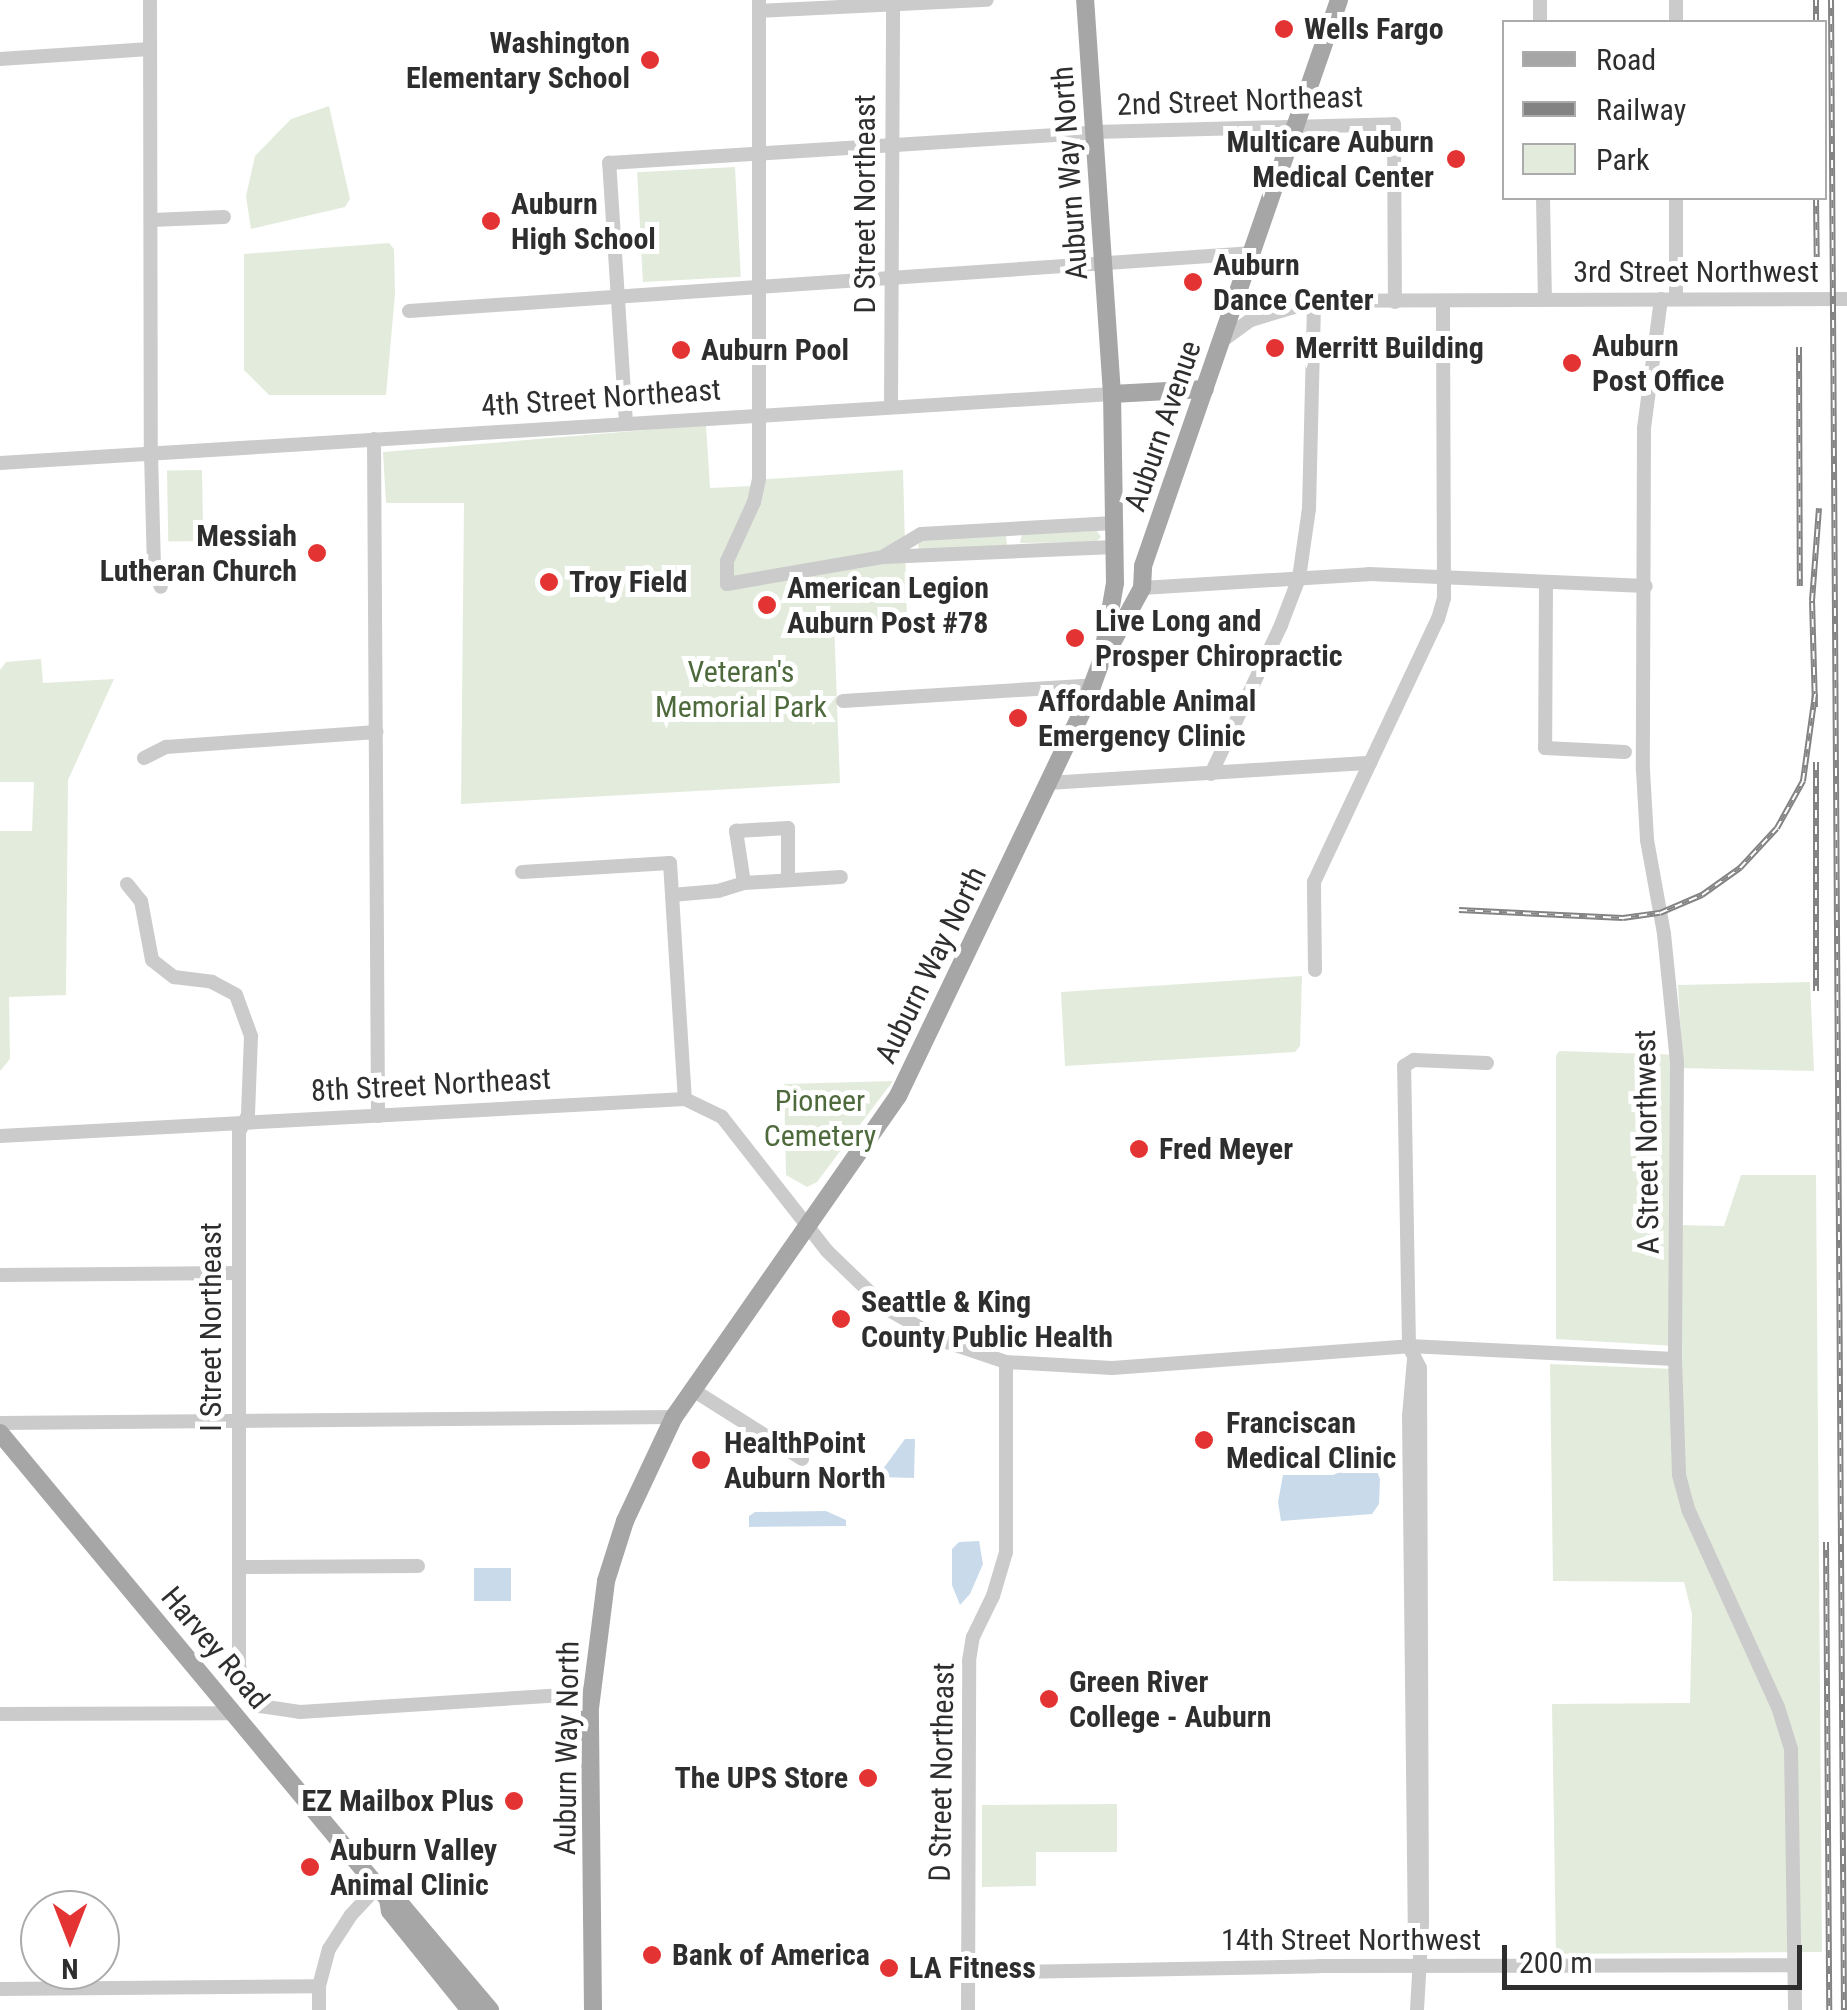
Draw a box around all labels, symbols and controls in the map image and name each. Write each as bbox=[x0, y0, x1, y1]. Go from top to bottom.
place label: Wells Fargo bbox=[1304, 11, 1444, 47]
marker: Wells Fargo bbox=[1273, 18, 1295, 40]
legend bbox=[1502, 20, 1827, 200]
place label: Washington Elementary School bbox=[406, 25, 630, 96]
text: Road bbox=[1596, 42, 1656, 77]
marker: Washington Elementary School bbox=[639, 49, 661, 71]
street label: Auburn Way North bbox=[1045, 65, 1095, 281]
street label: 2nd Street Northeast bbox=[1116, 79, 1364, 123]
text: Railway bbox=[1596, 92, 1686, 127]
street label: D Street Northeast bbox=[847, 94, 883, 314]
place label: Multicare Auburn Medical Center bbox=[1227, 124, 1434, 194]
text: Park bbox=[1596, 142, 1650, 177]
marker: Multicare Auburn Medical Center bbox=[1443, 146, 1469, 172]
place label: Auburn High School bbox=[511, 186, 656, 256]
marker: Auburn High School bbox=[480, 210, 502, 232]
place label: Auburn Dance Center bbox=[1213, 247, 1374, 318]
street label: 3rd Street Northwest bbox=[1573, 254, 1819, 290]
marker: Auburn Dance Center bbox=[1182, 271, 1204, 293]
place label: Auburn Post Office bbox=[1592, 328, 1724, 398]
place label: Merritt Building bbox=[1295, 330, 1484, 366]
place label: Auburn Pool bbox=[701, 332, 849, 368]
street label: Auburn Avenue bbox=[1117, 336, 1209, 516]
marker: Merritt Building bbox=[1264, 337, 1286, 359]
marker: Auburn Pool bbox=[670, 339, 692, 361]
marker: Auburn Post Office bbox=[1561, 352, 1583, 374]
street label: 4th Street Northeast bbox=[480, 372, 722, 424]
place label: Messiah Lutheran Church bbox=[100, 518, 297, 588]
marker: Messiah Lutheran Church bbox=[306, 542, 328, 564]
place label: Troy Field bbox=[569, 564, 687, 600]
place label: American Legion Auburn Post #78 bbox=[787, 570, 989, 640]
marker: Troy Field bbox=[538, 571, 560, 593]
marker: American Legion Auburn Post #78 bbox=[756, 594, 778, 616]
place label: Live Long and Prosper Chiropractic bbox=[1095, 603, 1343, 674]
marker: Live Long and Prosper Chiropractic bbox=[1064, 627, 1086, 649]
park label: Veteran's Memorial Park bbox=[655, 654, 827, 724]
place label: Affordable Animal Emergency Clinic bbox=[1038, 683, 1256, 754]
marker: Affordable Animal Emergency Clinic bbox=[1007, 707, 1029, 729]
street label: Auburn Way North bbox=[868, 861, 994, 1069]
street label: A Street Northwest bbox=[1627, 1030, 1667, 1254]
street label: 8th Street Northeast bbox=[310, 1061, 552, 1109]
park label: Pioneer Cemetery bbox=[764, 1083, 876, 1154]
place label: Fred Meyer bbox=[1159, 1131, 1293, 1167]
marker: Fred Meyer bbox=[1128, 1138, 1150, 1160]
street label: I Street Northeast bbox=[193, 1222, 229, 1432]
place label: Seattle & King County Public Health bbox=[861, 1284, 1113, 1354]
marker: Seattle & King County Public Health bbox=[830, 1308, 852, 1330]
place label: Franciscan Medical Clinic bbox=[1226, 1405, 1396, 1476]
place label: HealthPoint Auburn North bbox=[724, 1425, 886, 1496]
marker: Franciscan Medical Clinic bbox=[1191, 1427, 1217, 1453]
marker: HealthPoint Auburn North bbox=[688, 1447, 714, 1473]
street label: Harvey Road bbox=[153, 1580, 277, 1716]
street label: Auburn Way North bbox=[547, 1641, 587, 1855]
street label: D Street Northeast bbox=[922, 1662, 962, 1882]
place label: Green River College - Auburn bbox=[1069, 1664, 1271, 1734]
marker: Green River College - Auburn bbox=[1038, 1688, 1060, 1710]
place label: The UPS Store bbox=[675, 1760, 848, 1796]
marker: The UPS Store bbox=[857, 1767, 879, 1789]
place label: EZ Mailbox Plus bbox=[302, 1783, 494, 1819]
marker: EZ Mailbox Plus bbox=[503, 1790, 525, 1812]
place label: Auburn Valley Animal Clinic bbox=[330, 1832, 497, 1902]
marker: Auburn Valley Animal Clinic bbox=[299, 1856, 321, 1878]
north arrow bbox=[20, 1890, 120, 1990]
street label: 14th Street Northwest bbox=[1221, 1922, 1481, 1958]
scale bar bbox=[1507, 1925, 1807, 1987]
place label: Bank of America bbox=[672, 1937, 870, 1973]
marker: Bank of America bbox=[641, 1944, 663, 1966]
text: 200 m bbox=[1519, 1945, 1593, 1980]
place label: LA Fitness bbox=[909, 1950, 1036, 1986]
text: N bbox=[61, 1952, 79, 1985]
marker: LA Fitness bbox=[878, 1957, 900, 1979]

